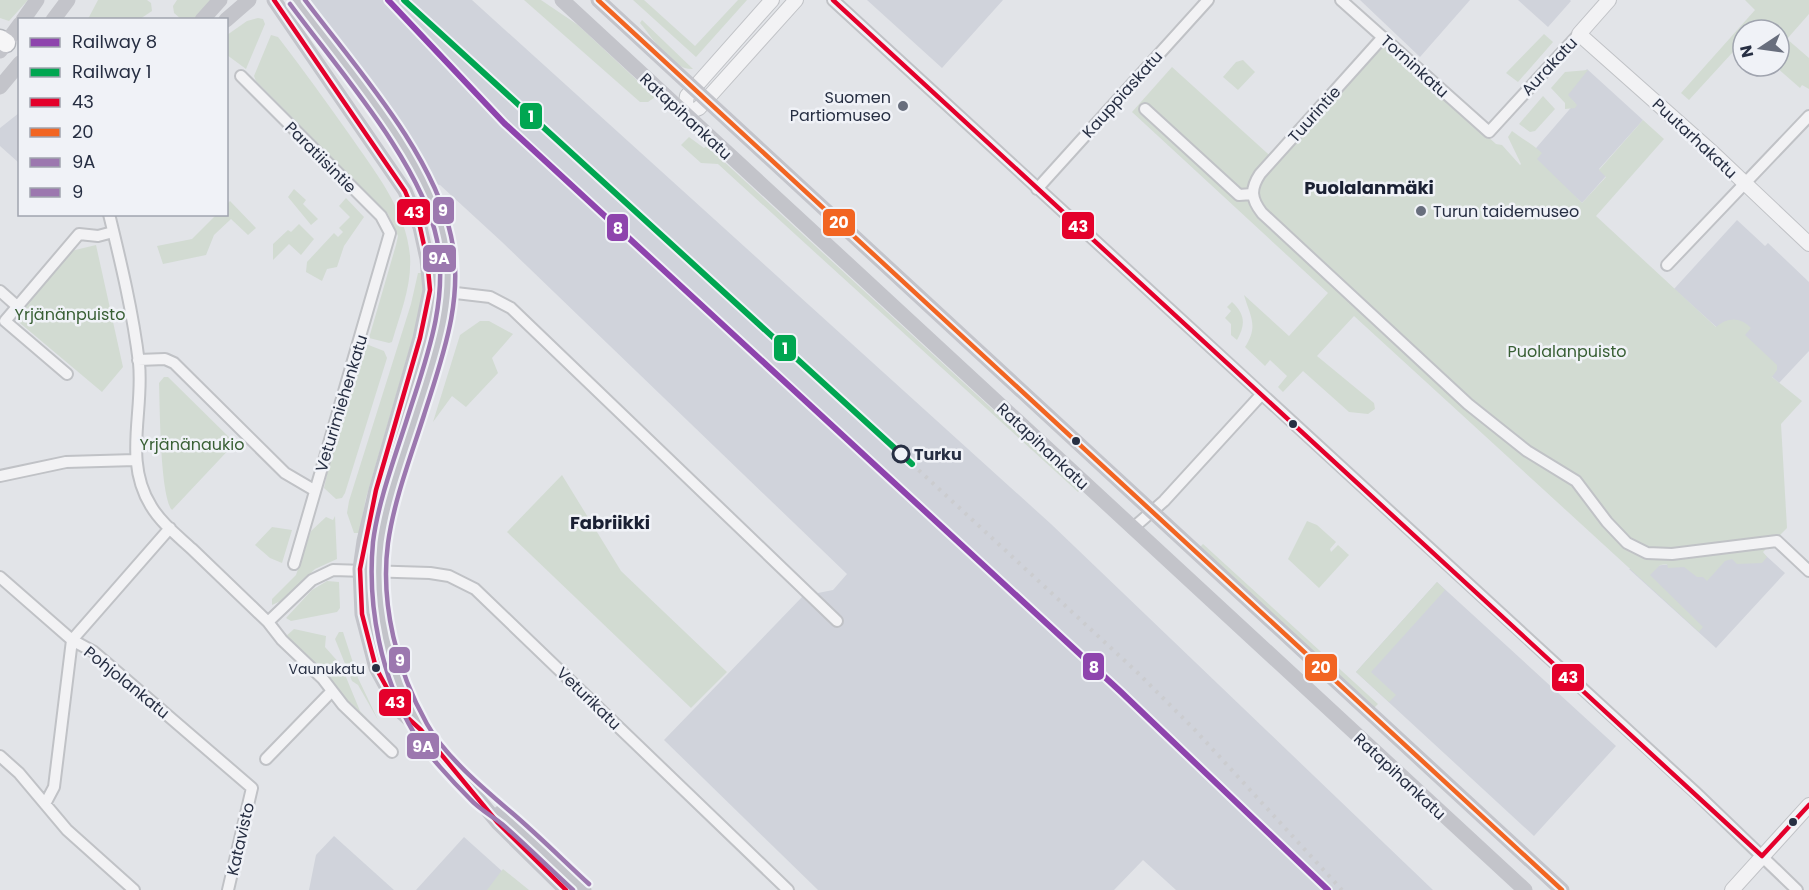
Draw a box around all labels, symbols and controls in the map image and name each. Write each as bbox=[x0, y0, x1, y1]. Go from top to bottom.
legend bbox=[18, 18, 228, 216]
north arrow bbox=[1731, 18, 1791, 78]
text: Railway 8 bbox=[72, 29, 157, 54]
street label: Torninkatu bbox=[1376, 30, 1454, 103]
street label: Aurakatu bbox=[1516, 32, 1583, 101]
text: N bbox=[1734, 43, 1759, 60]
street label: Kauppiaskatu bbox=[1077, 46, 1168, 143]
text: Railway 1 bbox=[72, 59, 152, 84]
street label: Ratapihankatu bbox=[635, 68, 737, 165]
street label: Tuurintie bbox=[1283, 81, 1346, 148]
place label: Suomen Partiomuseo bbox=[790, 86, 891, 127]
text: 43 bbox=[72, 89, 94, 114]
street label: Puutarhakatu bbox=[1647, 93, 1742, 184]
marker: Suomen Partiomuseo bbox=[896, 99, 910, 113]
line badge: 1 bbox=[519, 102, 543, 130]
text: 1 bbox=[528, 105, 534, 128]
street label: Paratiisintie bbox=[280, 116, 362, 198]
text: 20 bbox=[72, 119, 94, 144]
text: 9A bbox=[72, 149, 95, 174]
district label: Puolalanmäki bbox=[1304, 175, 1434, 200]
text: 9 bbox=[72, 179, 83, 204]
line badge: 9 bbox=[432, 196, 455, 225]
line badge: 43 bbox=[396, 198, 431, 226]
text: 9 bbox=[438, 199, 448, 222]
place label: Turun taidemuseo bbox=[1433, 200, 1579, 223]
text: 43 bbox=[404, 201, 424, 224]
marker: Turun taidemuseo bbox=[1414, 204, 1428, 218]
line badge: 20 bbox=[822, 208, 856, 237]
text: 20 bbox=[829, 211, 849, 234]
line badge: 43 bbox=[1061, 211, 1095, 240]
line badge: 8 bbox=[606, 213, 629, 242]
text: 43 bbox=[1068, 215, 1088, 238]
text: 8 bbox=[613, 217, 623, 240]
line badge: 9A bbox=[422, 244, 457, 273]
text: 9A bbox=[428, 247, 450, 270]
park label: Yrjänänpuisto bbox=[15, 303, 125, 326]
street label: Veturimiehenkatu bbox=[310, 332, 373, 475]
line badge: 1 bbox=[773, 334, 797, 362]
text: 1 bbox=[782, 337, 788, 360]
park label: Puolalanpuisto bbox=[1508, 340, 1626, 363]
street label: Ratapihankatu bbox=[992, 398, 1094, 495]
unlabelled marker bbox=[1287, 418, 1299, 430]
park label: Yrjänänaukio bbox=[140, 433, 244, 456]
unlabelled marker bbox=[1070, 435, 1082, 447]
place label: Turku bbox=[914, 443, 962, 466]
marker: Turku bbox=[892, 445, 910, 463]
district label: Fabriikki bbox=[570, 510, 650, 535]
street label: Pohjolankatu bbox=[79, 641, 174, 724]
line badge: 9 bbox=[388, 646, 411, 674]
text: 9 bbox=[395, 649, 405, 672]
line badge: 8 bbox=[1082, 652, 1105, 681]
line badge: 20 bbox=[1304, 653, 1338, 682]
text: 8 bbox=[1089, 656, 1099, 679]
text: 20 bbox=[1311, 656, 1331, 679]
place label: Vaunukatu bbox=[288, 659, 365, 679]
marker: Vaunukatu bbox=[370, 662, 382, 674]
street label: Veturikatu bbox=[551, 662, 626, 735]
line badge: 43 bbox=[1551, 663, 1585, 692]
text: 43 bbox=[1558, 666, 1578, 689]
line badge: 43 bbox=[378, 688, 412, 717]
text: 43 bbox=[385, 691, 405, 714]
street label: Ratapihankatu bbox=[1349, 728, 1451, 825]
line badge: 9A bbox=[406, 732, 440, 760]
text: 9A bbox=[412, 735, 434, 758]
street label: Katavisto bbox=[221, 800, 260, 878]
unlabelled marker bbox=[1787, 816, 1799, 828]

